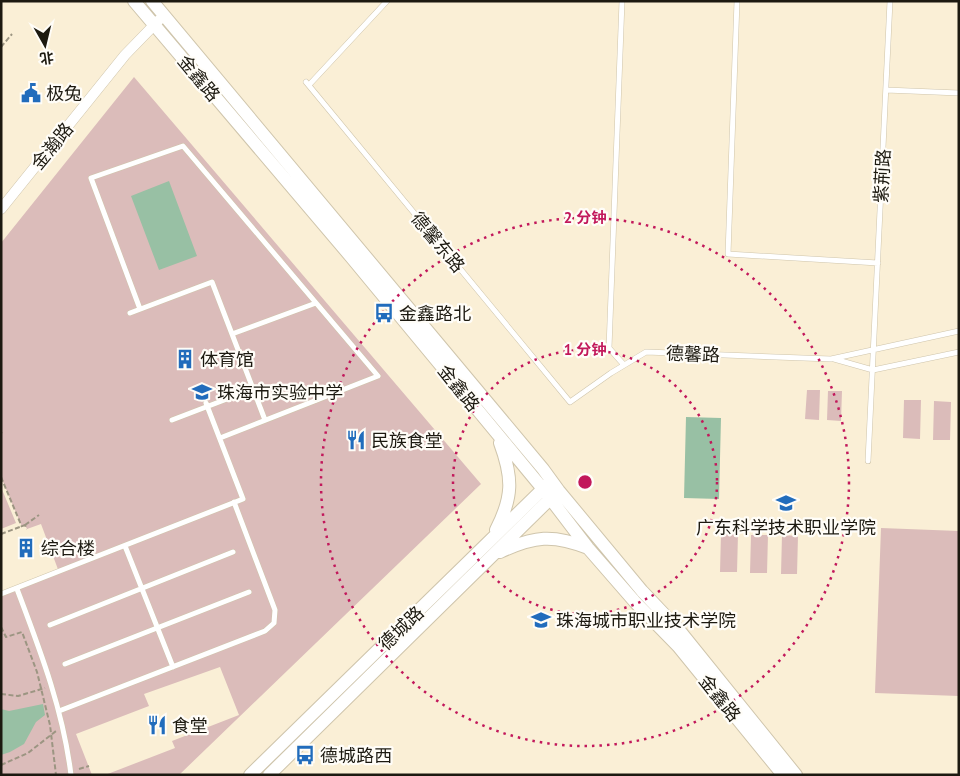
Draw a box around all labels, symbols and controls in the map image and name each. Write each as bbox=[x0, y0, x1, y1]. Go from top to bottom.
north arrow bbox=[20, 20, 70, 70]
text: 北 bbox=[39, 48, 55, 68]
street label: 金鑫路 bbox=[173, 50, 225, 106]
public building icon: 极兔 bbox=[20, 82, 42, 104]
place label: 极兔 bbox=[46, 82, 82, 105]
street label: 金瀚路 bbox=[26, 118, 78, 174]
street label: 紫荊路 bbox=[869, 148, 895, 204]
street label: 德馨东路 bbox=[406, 207, 470, 277]
text: 2 分钟 bbox=[564, 208, 606, 227]
bus stop icon: 金鑫路北 bbox=[373, 302, 395, 324]
place label: 金鑫路北 bbox=[399, 302, 471, 325]
text: 1 分钟 bbox=[564, 340, 606, 359]
street label: 德馨路 bbox=[666, 342, 720, 366]
building icon: 体育馆 bbox=[174, 348, 196, 370]
place label: 体育馆 bbox=[200, 348, 254, 371]
street label: 金鑫路 bbox=[433, 360, 485, 416]
school or university icon: 珠海市实验中学 bbox=[191, 381, 213, 403]
place label: 珠海市实验中学 bbox=[217, 381, 343, 404]
restaurant icon: 民族食堂 bbox=[345, 429, 367, 451]
place label: 民族食堂 bbox=[371, 429, 443, 452]
centre of rings bbox=[576, 473, 594, 491]
school or university icon: 广东科学技术职业学院 bbox=[775, 492, 797, 514]
place label: 广东科学技术职业学院 bbox=[696, 516, 876, 539]
building icon: 综合楼 bbox=[15, 537, 37, 559]
place label: 综合楼 bbox=[41, 537, 95, 560]
street label: 德城路 bbox=[374, 601, 428, 655]
school or university icon: 珠海城市职业技术学院 bbox=[530, 609, 552, 631]
place label: 珠海城市职业技术学院 bbox=[556, 609, 736, 632]
street label: 金鑫路 bbox=[694, 670, 746, 726]
restaurant icon: 食堂 bbox=[146, 714, 168, 736]
place label: 食堂 bbox=[172, 714, 208, 737]
bus stop icon: 德城路西 bbox=[294, 744, 316, 766]
place label: 德城路西 bbox=[320, 744, 392, 767]

